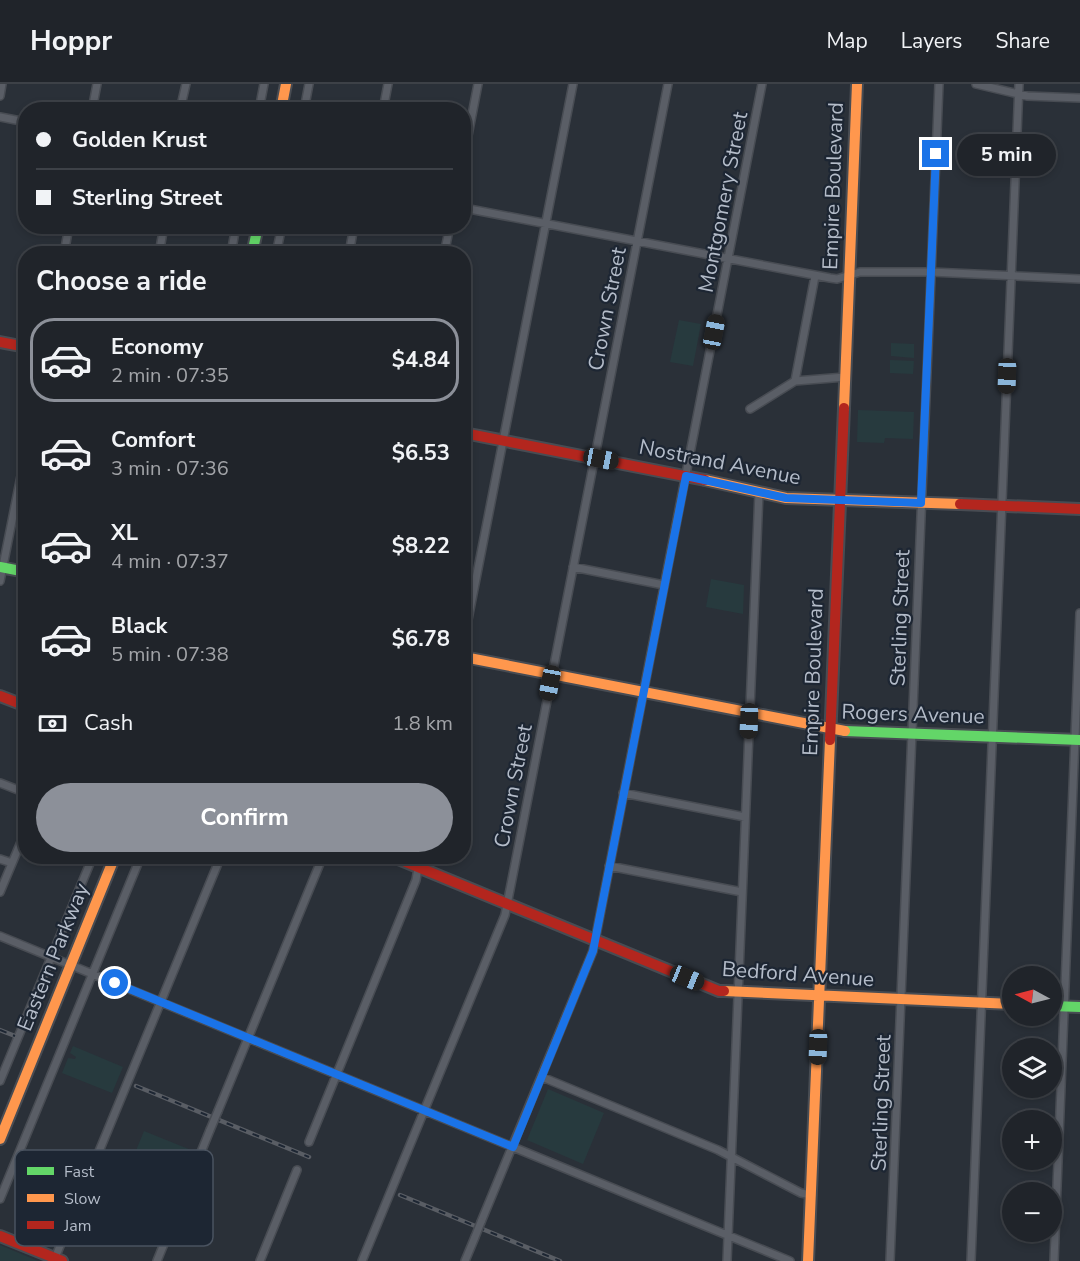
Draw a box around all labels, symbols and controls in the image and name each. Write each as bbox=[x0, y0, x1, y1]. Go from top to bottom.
text: Hoppr bbox=[30, 22, 112, 60]
text: Map bbox=[826, 27, 868, 55]
text: Layers bbox=[901, 27, 962, 55]
text: Share bbox=[995, 27, 1050, 55]
street label: Empire Boulevard bbox=[816, 102, 850, 270]
street label: Montgomery Street bbox=[692, 109, 754, 295]
text: Golden Krust bbox=[72, 125, 207, 155]
callout: 5 min bbox=[957, 133, 1056, 175]
route end bbox=[922, 140, 949, 167]
text: 5 min bbox=[981, 141, 1032, 168]
text: Sterling Street bbox=[72, 183, 222, 213]
street label: Crown Street bbox=[581, 244, 633, 373]
text: Choose a ride bbox=[36, 263, 207, 300]
car bbox=[702, 313, 726, 351]
text: Economy bbox=[111, 332, 203, 362]
icon: car bbox=[39, 333, 93, 387]
text: $4.84 bbox=[392, 345, 450, 375]
car bbox=[997, 358, 1017, 394]
text: 2 min · 07:35 bbox=[111, 362, 229, 389]
text: Comfort bbox=[111, 425, 195, 455]
icon: car bbox=[39, 426, 93, 480]
street label: Nostrand Avenue bbox=[637, 433, 803, 491]
text: $6.53 bbox=[392, 438, 450, 468]
car bbox=[582, 447, 620, 471]
text: 3 min · 07:36 bbox=[111, 455, 229, 482]
text: XL bbox=[111, 518, 138, 548]
icon: car bbox=[39, 519, 93, 573]
text: $8.22 bbox=[392, 531, 450, 561]
text: 4 min · 07:37 bbox=[111, 548, 229, 575]
street label: Sterling Street bbox=[884, 548, 916, 687]
street label: Empire Boulevard bbox=[796, 588, 830, 756]
text: Black bbox=[111, 611, 167, 641]
icon: car bbox=[39, 612, 93, 666]
text: $6.78 bbox=[392, 624, 450, 654]
text: 5 min · 07:38 bbox=[111, 641, 229, 668]
car bbox=[538, 664, 562, 702]
street label: Rogers Avenue bbox=[841, 698, 985, 730]
car bbox=[739, 703, 759, 739]
icon: cash bbox=[36, 707, 69, 740]
text: Cash bbox=[84, 708, 133, 738]
text: 1.8 km bbox=[392, 710, 453, 737]
street label: Crown Street bbox=[487, 721, 539, 850]
button: Confirm bbox=[36, 783, 453, 852]
street label: Eastern Parkway bbox=[11, 879, 96, 1035]
street label: Bedford Avenue bbox=[721, 955, 875, 993]
car bbox=[667, 963, 707, 993]
north arrow bbox=[1002, 966, 1062, 1026]
map controls bbox=[1002, 966, 1062, 1242]
route start bbox=[101, 969, 128, 996]
car bbox=[808, 1029, 828, 1065]
street label: Sterling Street bbox=[865, 1033, 897, 1172]
button: layers bbox=[1002, 1038, 1062, 1098]
button: + bbox=[1002, 1110, 1062, 1170]
legend bbox=[15, 1150, 213, 1246]
text: Fast bbox=[64, 1161, 95, 1183]
button: − bbox=[1002, 1182, 1062, 1242]
text: Slow bbox=[64, 1188, 101, 1210]
text: Jam bbox=[63, 1215, 91, 1237]

